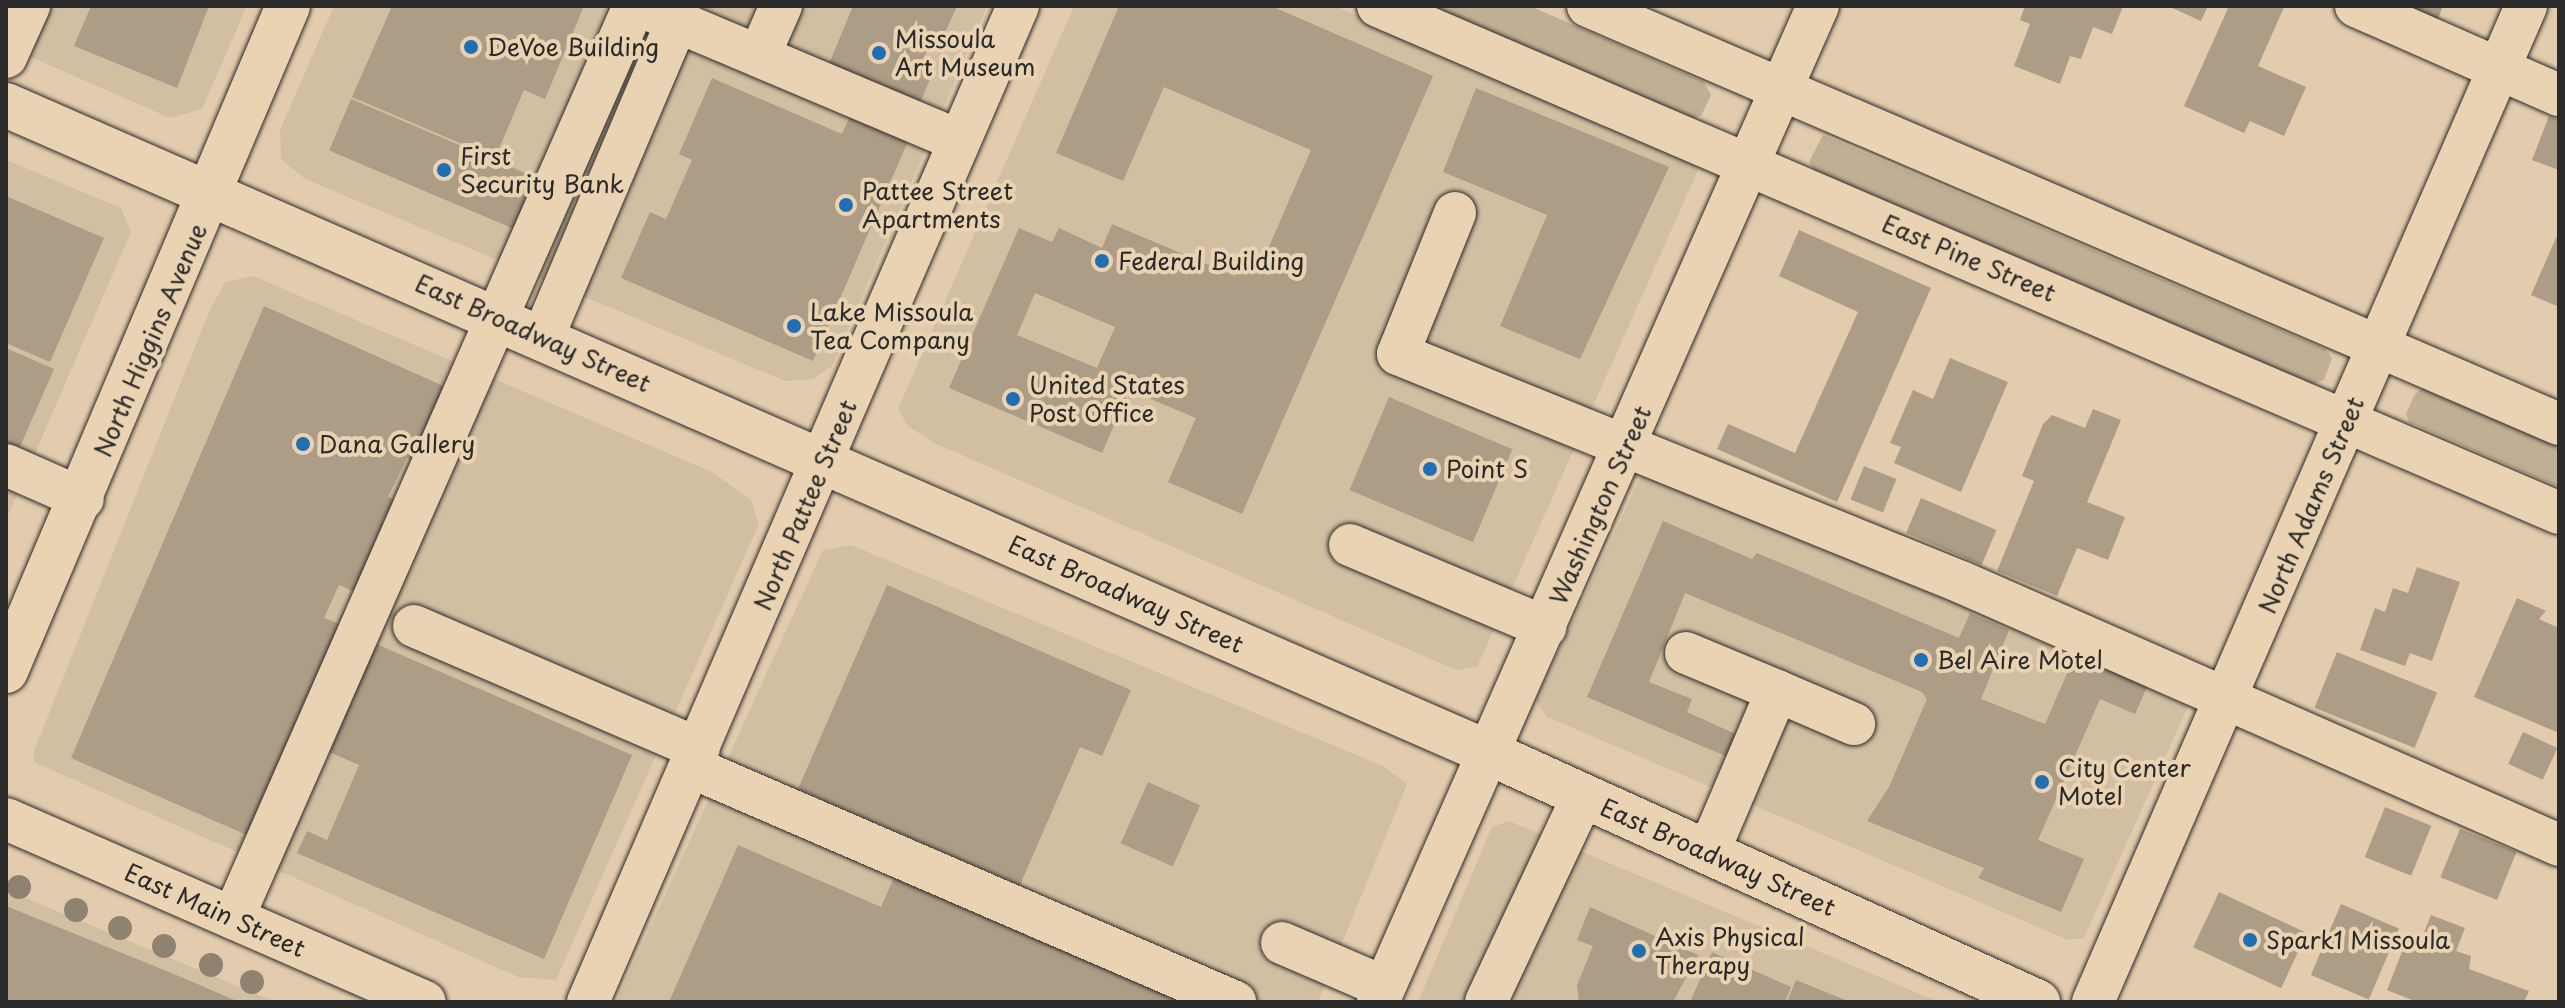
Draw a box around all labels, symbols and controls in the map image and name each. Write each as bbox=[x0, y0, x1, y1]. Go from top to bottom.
place label: Missoula Art Museum bbox=[895, 25, 1036, 81]
place label: DeVoe Building bbox=[487, 33, 661, 61]
marker: DeVoe Building bbox=[462, 38, 480, 56]
marker: Missoula Art Museum bbox=[870, 44, 888, 62]
place label: First Security Bank bbox=[460, 142, 624, 198]
marker: First Security Bank bbox=[435, 161, 453, 179]
place label: Pattee Street Apartments bbox=[862, 177, 1015, 233]
marker: Pattee Street Apartments bbox=[837, 196, 855, 214]
street label: East Pine Street bbox=[1878, 208, 2060, 308]
street label: North Higgins Avenue bbox=[88, 220, 212, 460]
place label: Federal Building bbox=[1118, 247, 1304, 275]
marker: Federal Building bbox=[1093, 252, 1111, 270]
street label: East Broadway Street bbox=[411, 268, 655, 398]
place label: Lake Missoula Tea Company bbox=[810, 298, 973, 354]
marker: Lake Missoula Tea Company bbox=[785, 317, 803, 335]
place label: United States Post Office bbox=[1029, 371, 1187, 427]
marker: United States Post Office bbox=[1004, 390, 1022, 408]
street label: North Adams Street bbox=[2252, 391, 2370, 619]
street label: North Pattee Street bbox=[747, 395, 863, 615]
street label: Washington Street bbox=[1543, 402, 1657, 608]
place label: Dana Gallery bbox=[319, 430, 475, 458]
marker: Dana Gallery bbox=[294, 435, 312, 453]
place label: Point S bbox=[1446, 455, 1528, 483]
marker: Point S bbox=[1421, 460, 1439, 478]
street label: East Broadway Street bbox=[1004, 529, 1248, 659]
place label: Bel Aire Motel bbox=[1937, 646, 2102, 674]
marker: Bel Aire Motel bbox=[1912, 651, 1930, 669]
place label: City Center Motel bbox=[2058, 754, 2193, 810]
marker: City Center Motel bbox=[2033, 773, 2051, 791]
street label: East Broadway Street bbox=[1596, 792, 1840, 922]
street label: East Main Street bbox=[120, 857, 310, 963]
place label: Axis Physical Therapy bbox=[1655, 923, 1806, 979]
place label: Spark1 Missoula bbox=[2266, 926, 2453, 954]
marker: Spark1 Missoula bbox=[2241, 931, 2259, 949]
marker: Axis Physical Therapy bbox=[1630, 942, 1648, 960]

